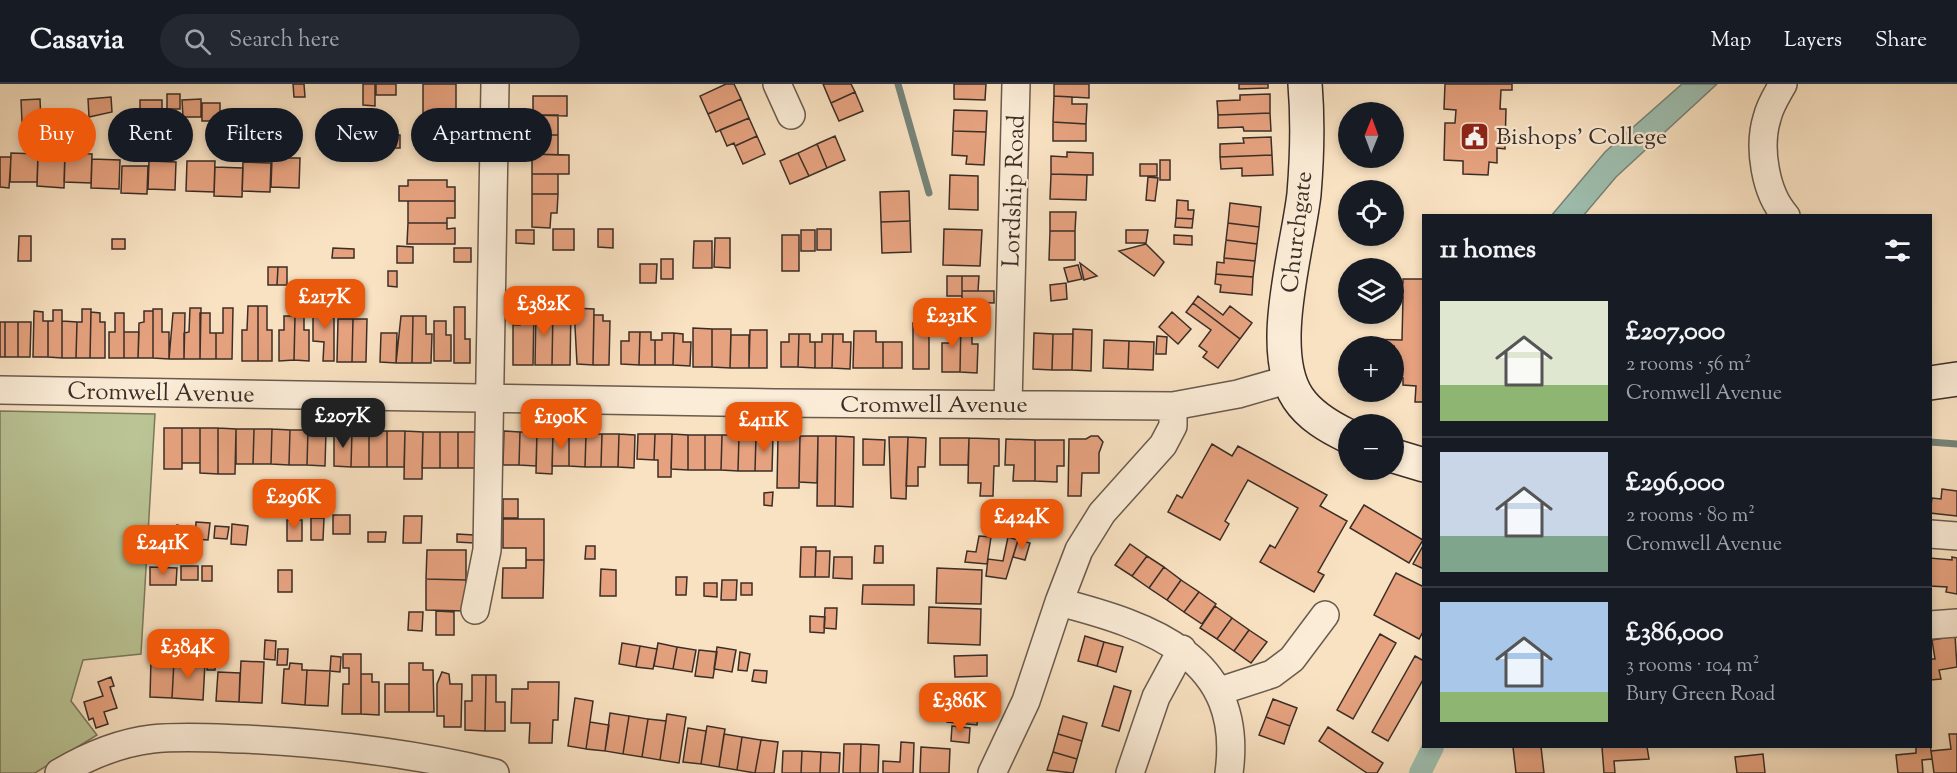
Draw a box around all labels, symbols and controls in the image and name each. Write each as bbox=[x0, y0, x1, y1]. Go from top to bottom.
search box bbox=[160, 14, 580, 68]
text: Casavia bbox=[30, 21, 124, 61]
icon: search bbox=[181, 25, 214, 58]
text: Search here bbox=[229, 25, 339, 57]
text: Map bbox=[1711, 26, 1751, 56]
text: Layers bbox=[1784, 26, 1842, 56]
text: Share bbox=[1875, 26, 1927, 56]
north arrow bbox=[1338, 102, 1404, 168]
map controls bbox=[1338, 102, 1404, 480]
chip: Buy bbox=[18, 108, 96, 162]
chip: Rent bbox=[108, 108, 193, 162]
chip: Filters bbox=[205, 108, 303, 162]
chip: New bbox=[315, 108, 399, 162]
chip: Apartment bbox=[411, 108, 552, 162]
street label: Lordship Road bbox=[995, 114, 1035, 268]
public building icon: Bishops' College bbox=[1459, 120, 1491, 152]
place label: Bishops' College bbox=[1496, 121, 1667, 155]
street label: Churchgate bbox=[1274, 169, 1322, 295]
button: locate bbox=[1338, 180, 1404, 246]
text: 11 homes bbox=[1440, 232, 1536, 269]
icon: filters bbox=[1881, 234, 1914, 267]
button: layers bbox=[1338, 258, 1404, 324]
pin: £217K bbox=[283, 279, 367, 330]
text: £217K bbox=[299, 284, 351, 313]
pin: £382K bbox=[502, 286, 586, 337]
text: £382K bbox=[518, 291, 570, 320]
pin: £231K bbox=[910, 298, 994, 349]
text: £231K bbox=[927, 303, 977, 332]
text: £207,000 bbox=[1626, 314, 1725, 351]
icon: home bbox=[1488, 325, 1560, 397]
button: + bbox=[1338, 336, 1404, 402]
text: 2 rooms · 56 m² bbox=[1626, 351, 1751, 380]
street label: Cromwell Avenue bbox=[67, 375, 255, 413]
text: Cromwell Avenue bbox=[1626, 380, 1782, 409]
street label: Cromwell Avenue bbox=[840, 389, 1028, 423]
pin: £207K bbox=[301, 398, 385, 449]
pin: £190K bbox=[519, 399, 603, 450]
pin: £411K bbox=[722, 402, 806, 453]
text: £207K bbox=[315, 403, 371, 432]
text: £190K bbox=[535, 404, 587, 433]
text: £411K bbox=[739, 407, 789, 436]
button: − bbox=[1338, 414, 1404, 480]
text: £296,000 bbox=[1626, 465, 1725, 502]
icon: home bbox=[1488, 476, 1560, 548]
pin: £296K bbox=[252, 479, 336, 530]
text: £296K bbox=[267, 484, 321, 513]
pin: £424K bbox=[980, 499, 1064, 550]
text: 2 rooms · 80 m² bbox=[1626, 502, 1755, 531]
text: £424K bbox=[994, 504, 1050, 533]
pin: £241K bbox=[121, 525, 205, 576]
text: £241K bbox=[137, 530, 189, 559]
text: Cromwell Avenue bbox=[1626, 531, 1782, 560]
text: £386,000 bbox=[1626, 615, 1723, 652]
icon: home bbox=[1488, 626, 1560, 698]
pin: £384K bbox=[146, 629, 230, 680]
text: £384K bbox=[161, 634, 215, 663]
text: 3 rooms · 104 m² bbox=[1626, 652, 1760, 681]
text: Bury Green Road bbox=[1626, 681, 1775, 710]
pin: £386K bbox=[918, 683, 1002, 734]
text: £386K bbox=[933, 688, 987, 717]

